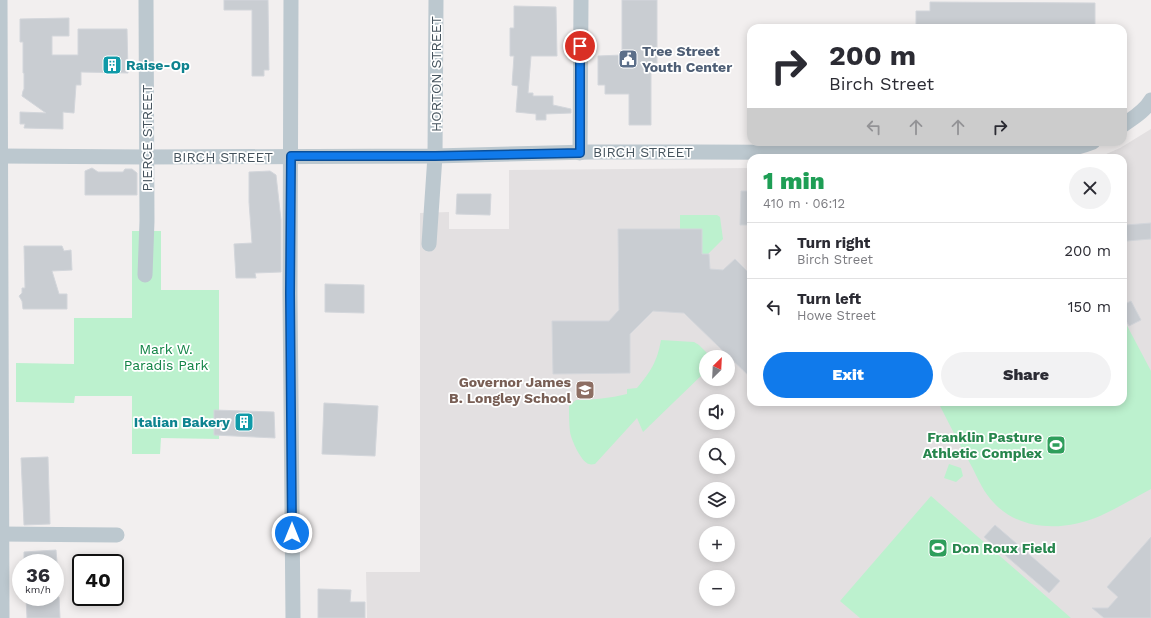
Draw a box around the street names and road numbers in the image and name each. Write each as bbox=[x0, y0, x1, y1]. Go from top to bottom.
street label: HORTON STREET bbox=[428, 15, 444, 132]
street label: PIERCE STREET bbox=[139, 84, 155, 191]
street label: BIRCH STREET bbox=[593, 144, 693, 160]
street label: BIRCH STREET bbox=[173, 149, 273, 165]

